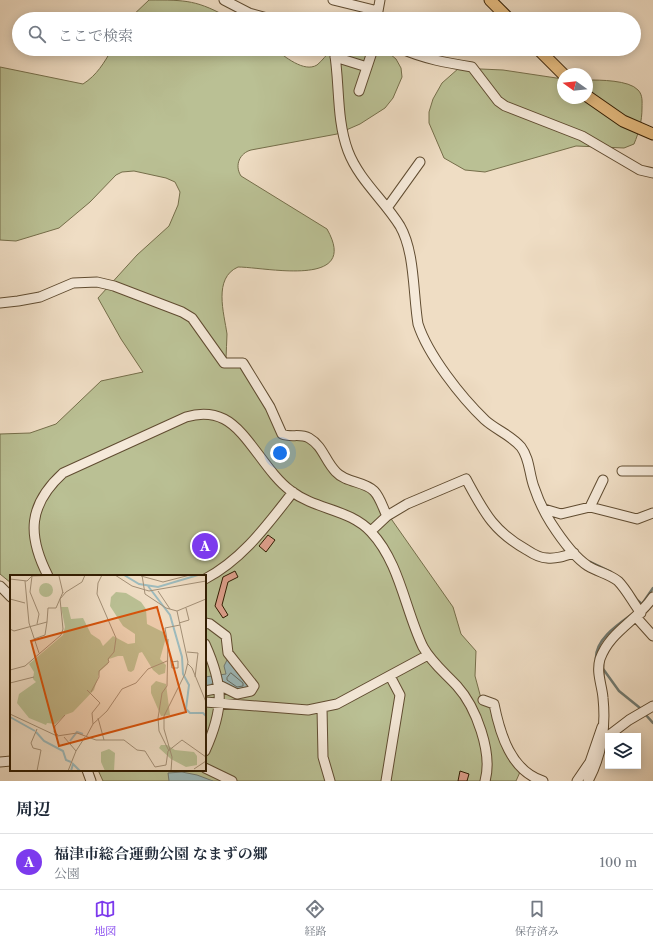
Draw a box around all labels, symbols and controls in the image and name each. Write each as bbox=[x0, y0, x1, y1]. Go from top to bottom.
search box bbox=[12, 12, 641, 56]
icon: search bbox=[26, 23, 48, 45]
text: ここで検索 bbox=[58, 26, 133, 45]
north arrow bbox=[557, 68, 593, 104]
your location bbox=[270, 443, 290, 463]
pin: A bbox=[192, 531, 218, 561]
inset map bbox=[10, 575, 206, 771]
map controls bbox=[605, 733, 641, 769]
button: layers bbox=[605, 733, 641, 769]
text: 周辺 bbox=[16, 799, 50, 819]
text: 福津市総合運動公園 なまずの郷 bbox=[54, 844, 268, 863]
text: A bbox=[24, 854, 34, 870]
text: 100 m bbox=[599, 854, 637, 870]
text: 公園 bbox=[54, 865, 80, 881]
tab: 地図 bbox=[94, 898, 116, 938]
tab: 経路 bbox=[304, 898, 326, 938]
tab: 保存済み bbox=[515, 898, 559, 938]

